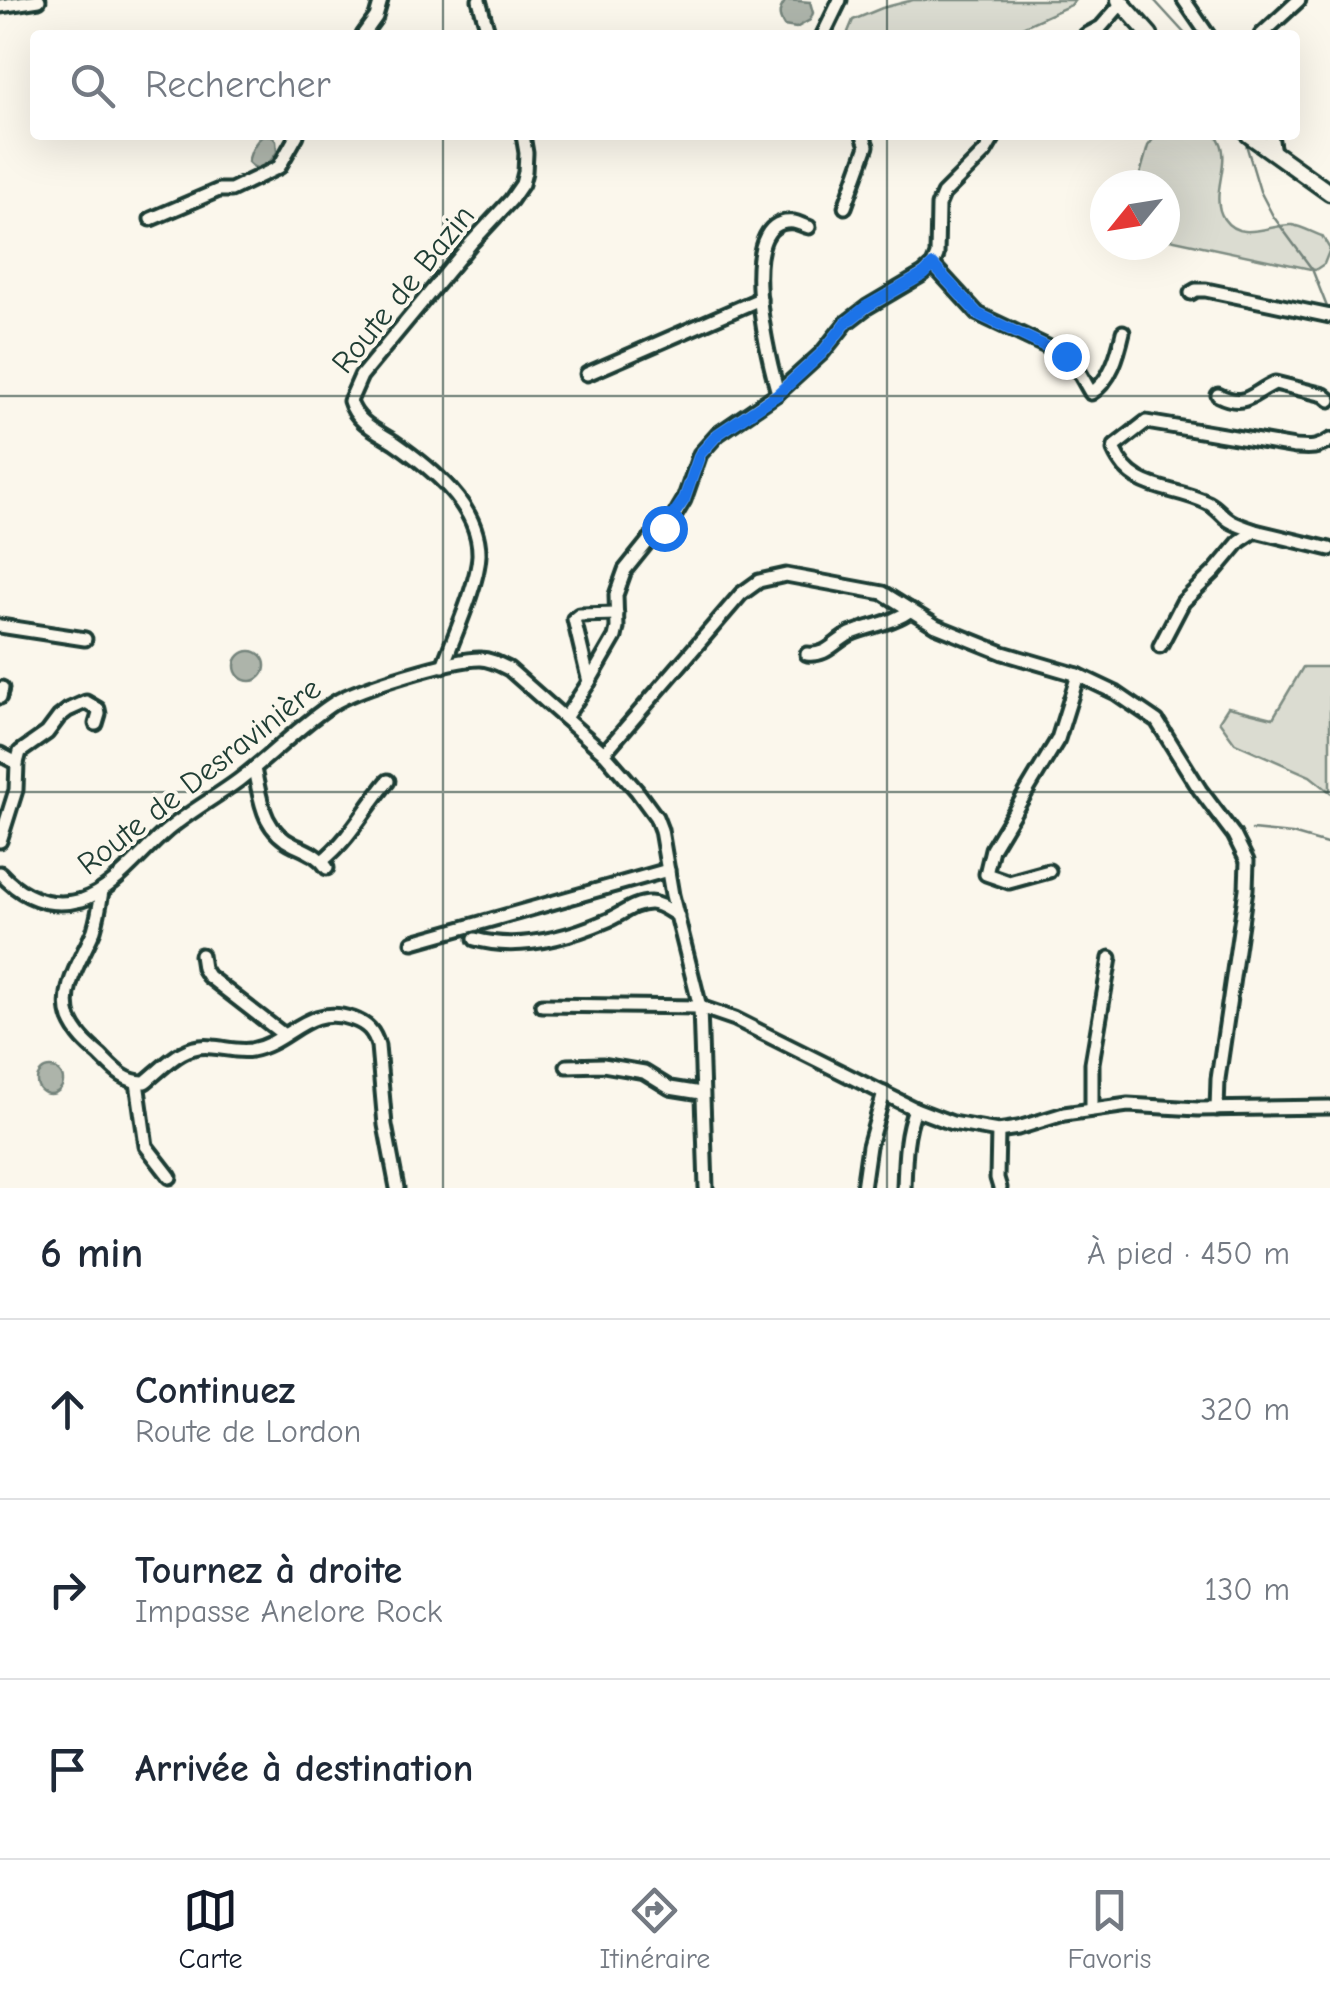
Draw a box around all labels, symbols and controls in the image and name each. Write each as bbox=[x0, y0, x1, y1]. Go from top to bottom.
search box bbox=[30, 30, 1300, 140]
icon: search bbox=[65, 58, 120, 113]
text: Rechercher bbox=[145, 63, 331, 107]
north arrow bbox=[1090, 170, 1180, 260]
street label: Route de Bazin bbox=[324, 197, 482, 381]
route end bbox=[1044, 334, 1090, 380]
route start bbox=[642, 506, 688, 552]
street label: Route de Desravinière bbox=[70, 670, 328, 882]
text: 6 min bbox=[40, 1229, 143, 1278]
text: À pied · 450 m bbox=[1087, 1235, 1290, 1272]
text: Continuez bbox=[135, 1369, 295, 1413]
icon: ahead bbox=[40, 1382, 95, 1437]
text: 320 m bbox=[1200, 1391, 1290, 1428]
text: Route de Lordon bbox=[135, 1413, 361, 1450]
text: Tournez à droite bbox=[135, 1549, 402, 1593]
icon: right bbox=[40, 1562, 95, 1617]
text: 130 m bbox=[1204, 1571, 1290, 1608]
text: Impasse Anelore Rock bbox=[135, 1593, 442, 1630]
icon: arrive bbox=[40, 1742, 95, 1797]
text: Arrivée à destination bbox=[135, 1747, 473, 1791]
tab: Carte bbox=[179, 1883, 242, 1975]
tab: Itinéraire bbox=[600, 1883, 710, 1975]
tab: Favoris bbox=[1067, 1883, 1151, 1975]

